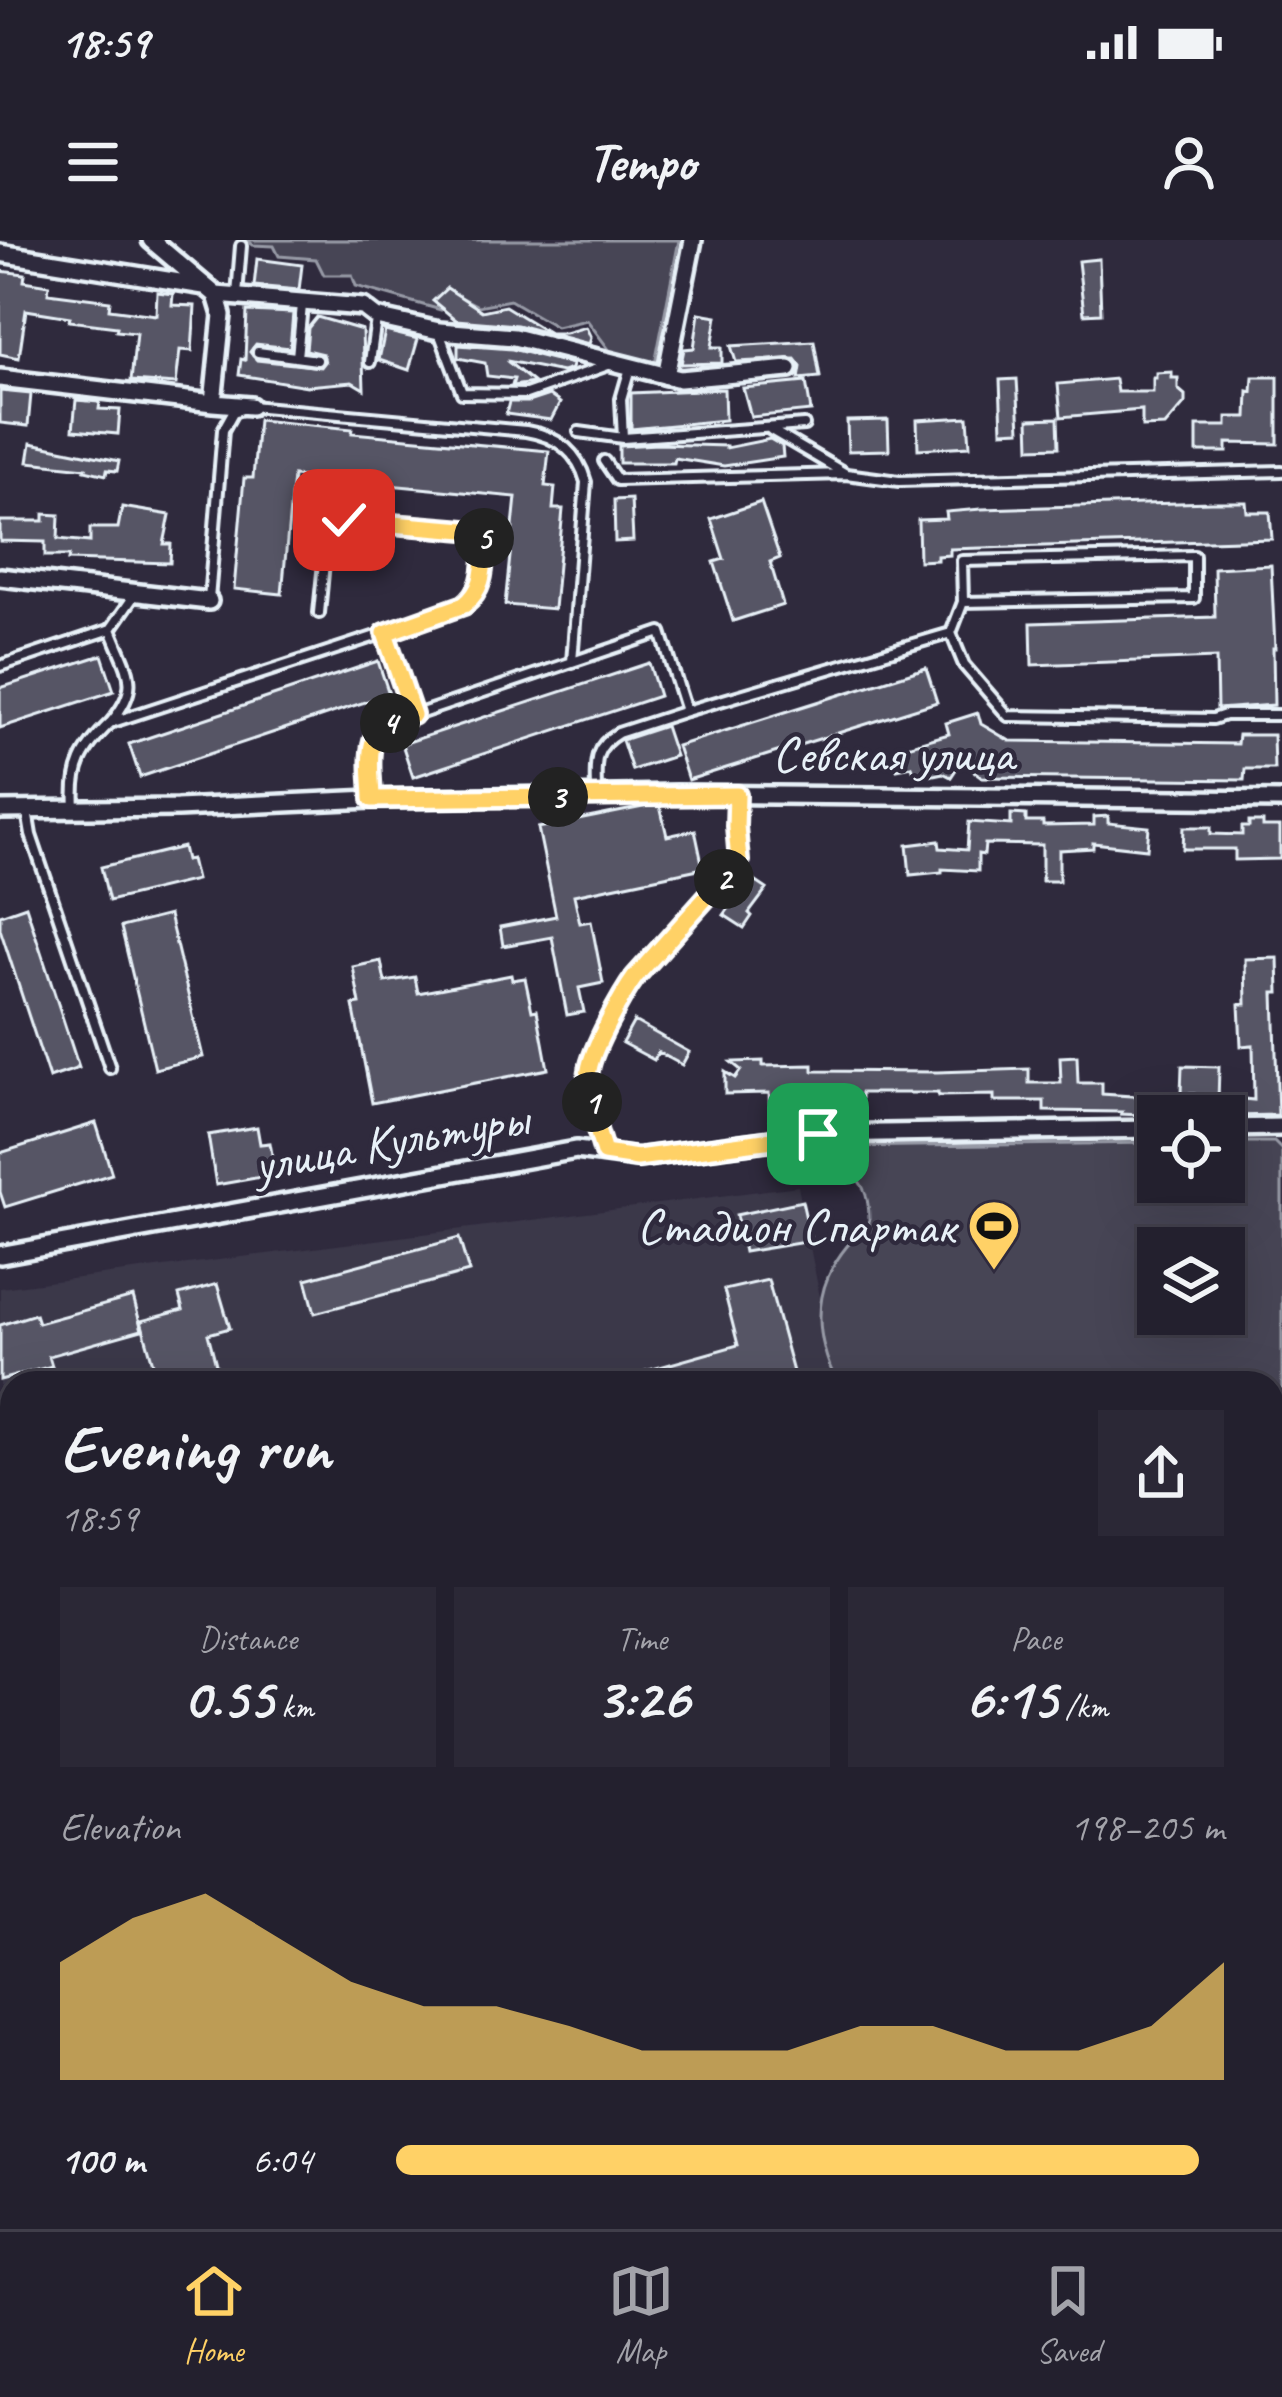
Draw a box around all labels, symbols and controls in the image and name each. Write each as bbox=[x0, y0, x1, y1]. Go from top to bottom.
text: 18:59 bbox=[60, 14, 149, 71]
text: Tempo bbox=[587, 128, 695, 196]
icon: menu bbox=[60, 129, 126, 195]
icon: person bbox=[1156, 129, 1222, 195]
pin bbox=[293, 469, 395, 571]
icon: check bbox=[311, 487, 377, 553]
pin: 5 bbox=[454, 508, 514, 568]
text: 5 bbox=[477, 517, 491, 559]
pin: 4 bbox=[360, 693, 420, 753]
text: 4 bbox=[383, 702, 397, 744]
street label: Севская улица bbox=[772, 722, 1018, 786]
pin: 3 bbox=[528, 767, 588, 827]
text: 3 bbox=[551, 776, 565, 818]
pin: 2 bbox=[694, 849, 754, 909]
text: 2 bbox=[717, 858, 731, 900]
pin: 1 bbox=[562, 1072, 622, 1132]
text: 1 bbox=[585, 1081, 599, 1123]
pin bbox=[767, 1083, 869, 1185]
street label: улица Культуры bbox=[246, 1085, 537, 1197]
map controls bbox=[1137, 1095, 1245, 1335]
button: locate bbox=[1137, 1095, 1245, 1203]
icon: arrive bbox=[785, 1101, 851, 1167]
place label: Стадион Спартак bbox=[637, 1194, 959, 1258]
sports icon: Стадион Спартак bbox=[966, 1198, 1022, 1272]
button: layers bbox=[1137, 1227, 1245, 1335]
text: Evening run bbox=[60, 1407, 330, 1490]
button: share bbox=[1098, 1410, 1224, 1536]
text: 18:59 bbox=[60, 1494, 138, 1543]
text: Distance bbox=[199, 1618, 297, 1660]
text: Time bbox=[617, 1618, 667, 1660]
text: Pace bbox=[1011, 1618, 1061, 1660]
text: 0.55 bbox=[182, 1660, 273, 1736]
text: 3:26 bbox=[595, 1660, 689, 1736]
text: 6:15 bbox=[964, 1660, 1057, 1736]
text: km bbox=[273, 1686, 314, 1728]
text: /km bbox=[1057, 1686, 1108, 1728]
text: Elevation bbox=[60, 1803, 180, 1852]
text: 198–205 m bbox=[1070, 1803, 1224, 1852]
text: 100 m bbox=[60, 2136, 144, 2185]
text: 6:04 bbox=[252, 2136, 312, 2185]
tab: Home bbox=[181, 2258, 247, 2372]
tab: Map bbox=[608, 2258, 674, 2372]
tab: Saved bbox=[1035, 2258, 1101, 2372]

